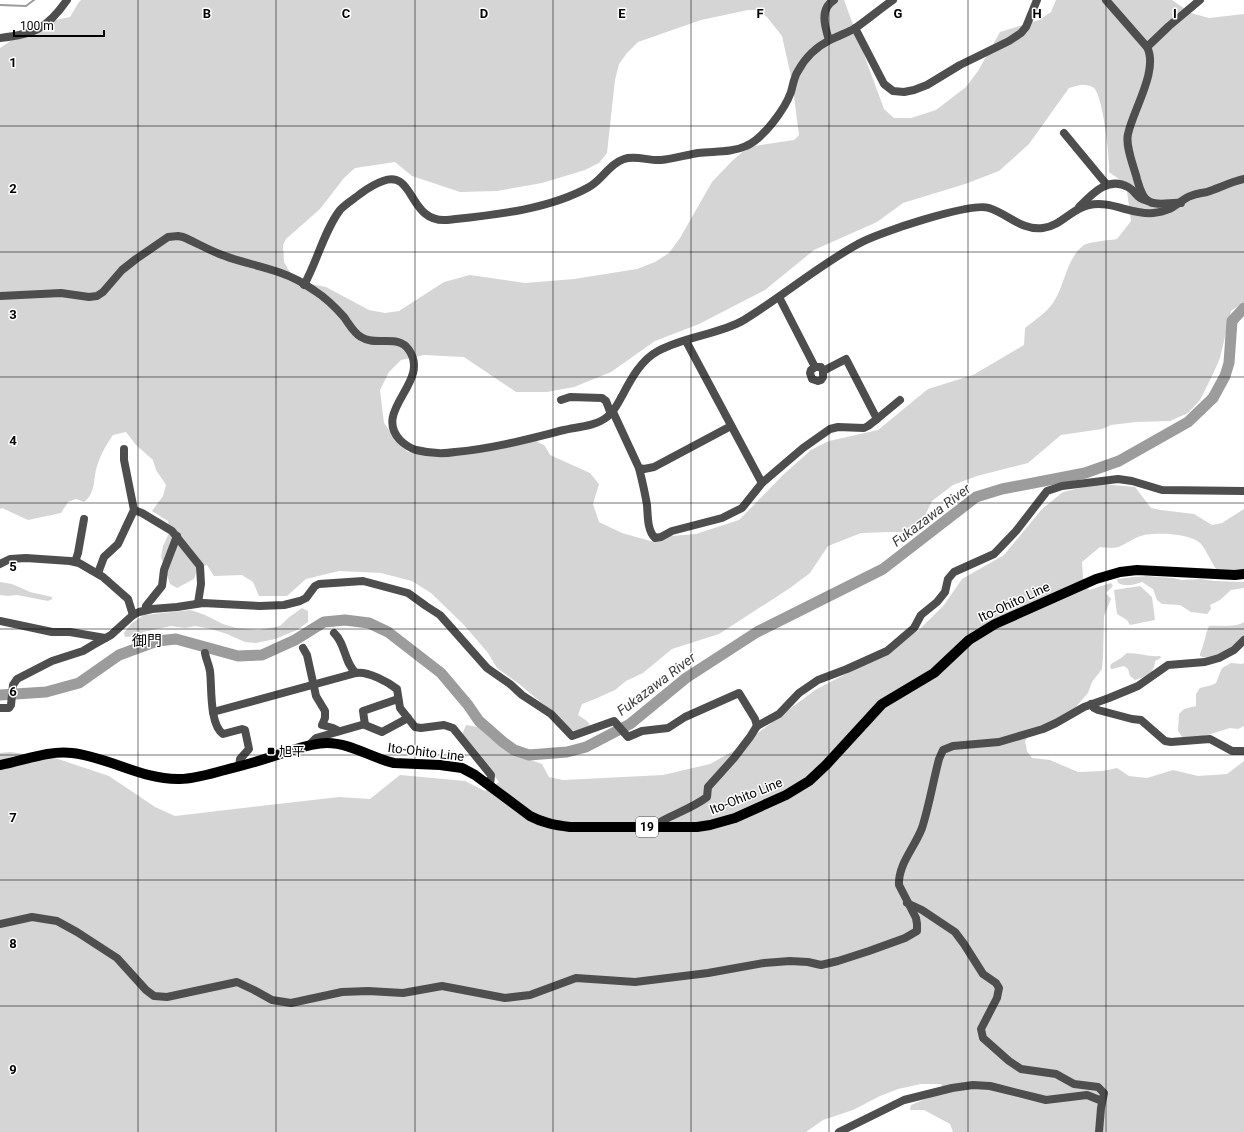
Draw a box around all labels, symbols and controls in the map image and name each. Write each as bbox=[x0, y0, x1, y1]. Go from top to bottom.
text: B bbox=[203, 6, 211, 21]
text: C bbox=[342, 6, 351, 21]
text: D bbox=[480, 6, 488, 21]
text: E bbox=[618, 6, 626, 21]
text: F bbox=[756, 6, 764, 21]
text: G bbox=[894, 6, 903, 21]
text: H bbox=[1032, 6, 1042, 21]
text: I bbox=[1173, 6, 1177, 21]
scale bar bbox=[14, 12, 104, 38]
text: 100 m bbox=[20, 19, 54, 33]
text: 1 bbox=[9, 55, 17, 70]
text: 2 bbox=[9, 181, 17, 196]
text: 3 bbox=[9, 307, 17, 322]
text: 4 bbox=[9, 433, 17, 448]
water label: Fukazawa River bbox=[889, 480, 974, 550]
text: 5 bbox=[9, 559, 17, 574]
street label: Ito-Ohito Line bbox=[976, 579, 1052, 625]
district label: 御門 bbox=[132, 632, 162, 650]
water label: Fukazawa River bbox=[614, 649, 699, 719]
text: 6 bbox=[9, 684, 17, 699]
street label: Ito-Ohito Line bbox=[387, 740, 465, 764]
place label: 旭平 bbox=[279, 744, 305, 759]
marker: 旭平 bbox=[266, 746, 276, 756]
street label: Ito-Ohito Line bbox=[708, 775, 785, 817]
text: 7 bbox=[9, 810, 17, 825]
road number: 19 bbox=[636, 817, 658, 837]
text: 8 bbox=[9, 936, 17, 951]
text: 9 bbox=[9, 1062, 17, 1077]

